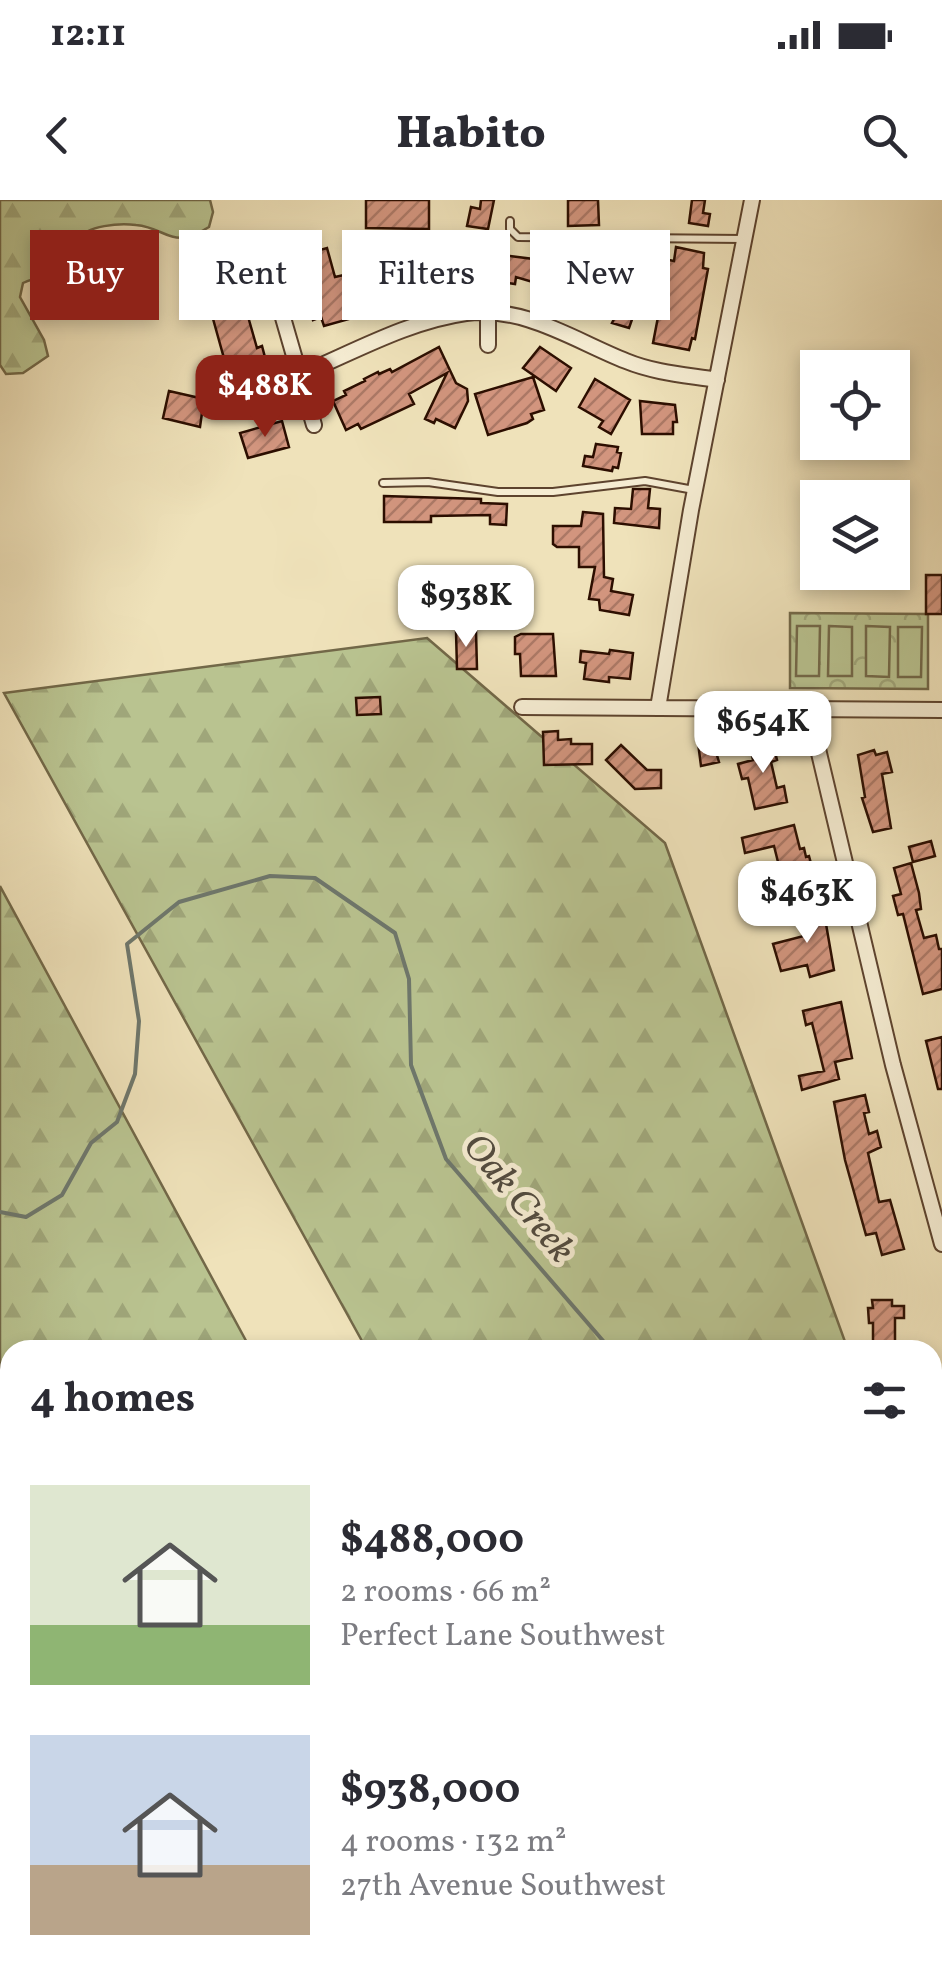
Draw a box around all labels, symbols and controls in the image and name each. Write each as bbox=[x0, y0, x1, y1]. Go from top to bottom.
text: 12:11 bbox=[50, 9, 126, 62]
text: Habito bbox=[396, 104, 546, 167]
icon: back bbox=[30, 108, 85, 163]
icon: search bbox=[857, 108, 912, 163]
chip: Buy bbox=[30, 230, 159, 320]
chip: Rent bbox=[179, 230, 322, 320]
chip: Filters bbox=[342, 230, 510, 320]
chip: New bbox=[530, 230, 670, 320]
map controls bbox=[800, 350, 910, 590]
button: locate bbox=[800, 350, 910, 460]
pin: $488K bbox=[195, 355, 335, 440]
text: $488K bbox=[218, 365, 313, 409]
button: layers bbox=[800, 480, 910, 590]
pin: $938K bbox=[396, 565, 536, 650]
text: $938K bbox=[420, 575, 512, 619]
pin: $654K bbox=[693, 691, 833, 776]
text: $654K bbox=[716, 701, 810, 745]
pin: $463K bbox=[737, 861, 877, 946]
text: $463K bbox=[760, 871, 854, 915]
water label: Oak Creek bbox=[448, 1123, 586, 1275]
text: 4 homes bbox=[30, 1371, 195, 1430]
icon: filters bbox=[857, 1373, 912, 1428]
text: $488,000 bbox=[340, 1512, 524, 1571]
icon: home bbox=[110, 1525, 230, 1645]
text: 2 rooms · 66 m² bbox=[340, 1571, 551, 1615]
text: Perfect Lane Southwest bbox=[340, 1615, 665, 1659]
text: $938,000 bbox=[340, 1762, 520, 1821]
icon: home bbox=[110, 1775, 230, 1895]
text: 4 rooms · 132 m² bbox=[340, 1821, 567, 1865]
text: 27th Avenue Southwest bbox=[340, 1865, 666, 1909]

